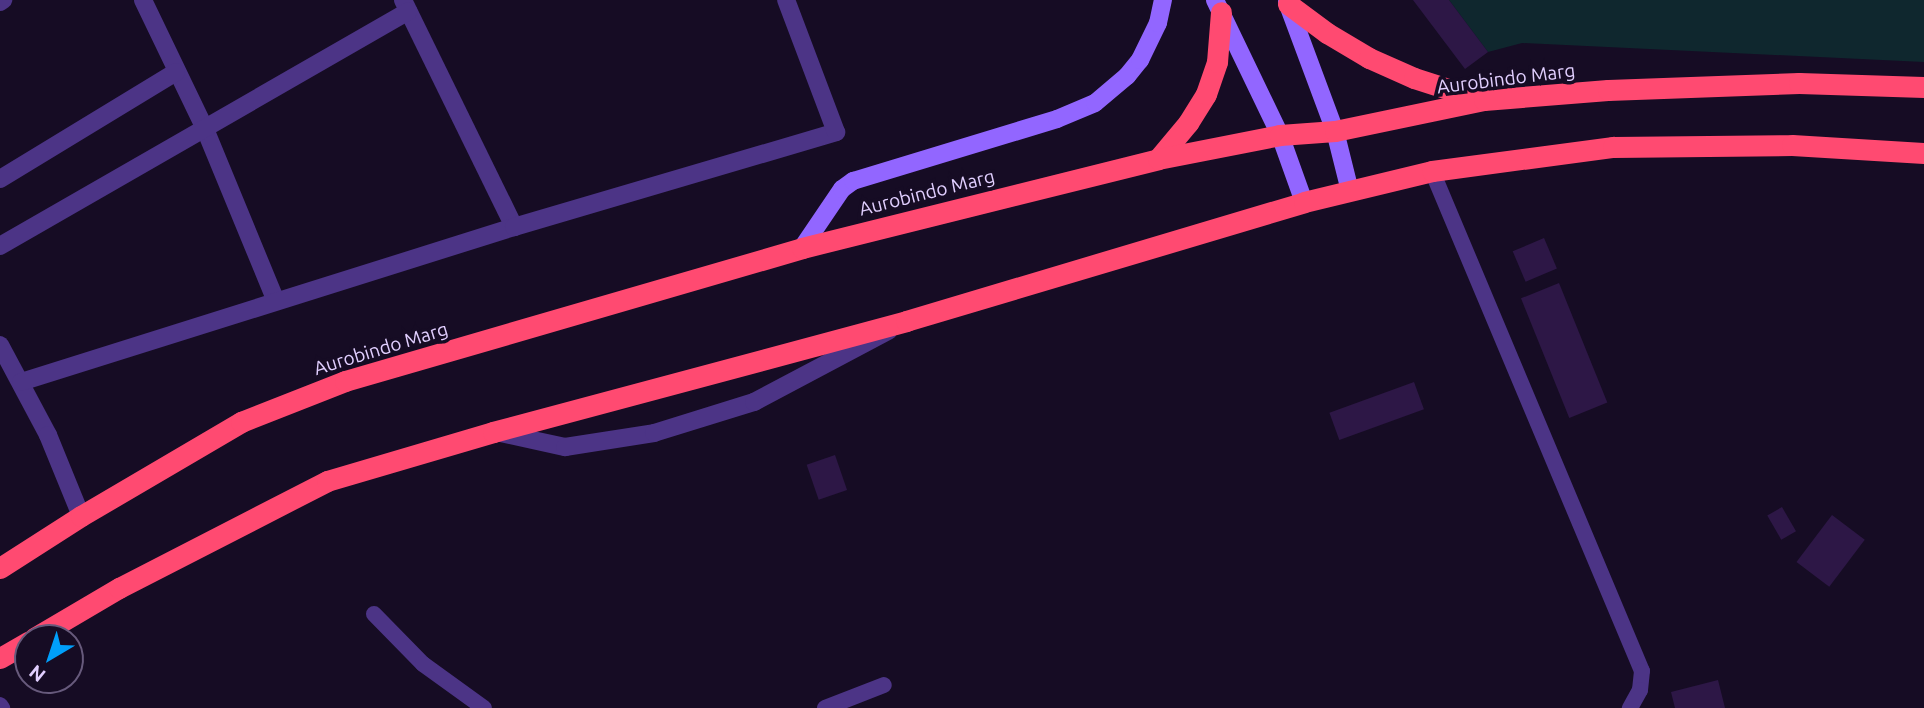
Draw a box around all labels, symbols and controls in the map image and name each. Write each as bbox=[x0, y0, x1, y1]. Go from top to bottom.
street label: Aurobindo Marg bbox=[1436, 59, 1576, 99]
street label: Aurobindo Marg bbox=[857, 165, 997, 221]
street label: Aurobindo Marg bbox=[311, 318, 451, 380]
north arrow bbox=[14, 624, 84, 694]
text: N bbox=[25, 661, 49, 687]

